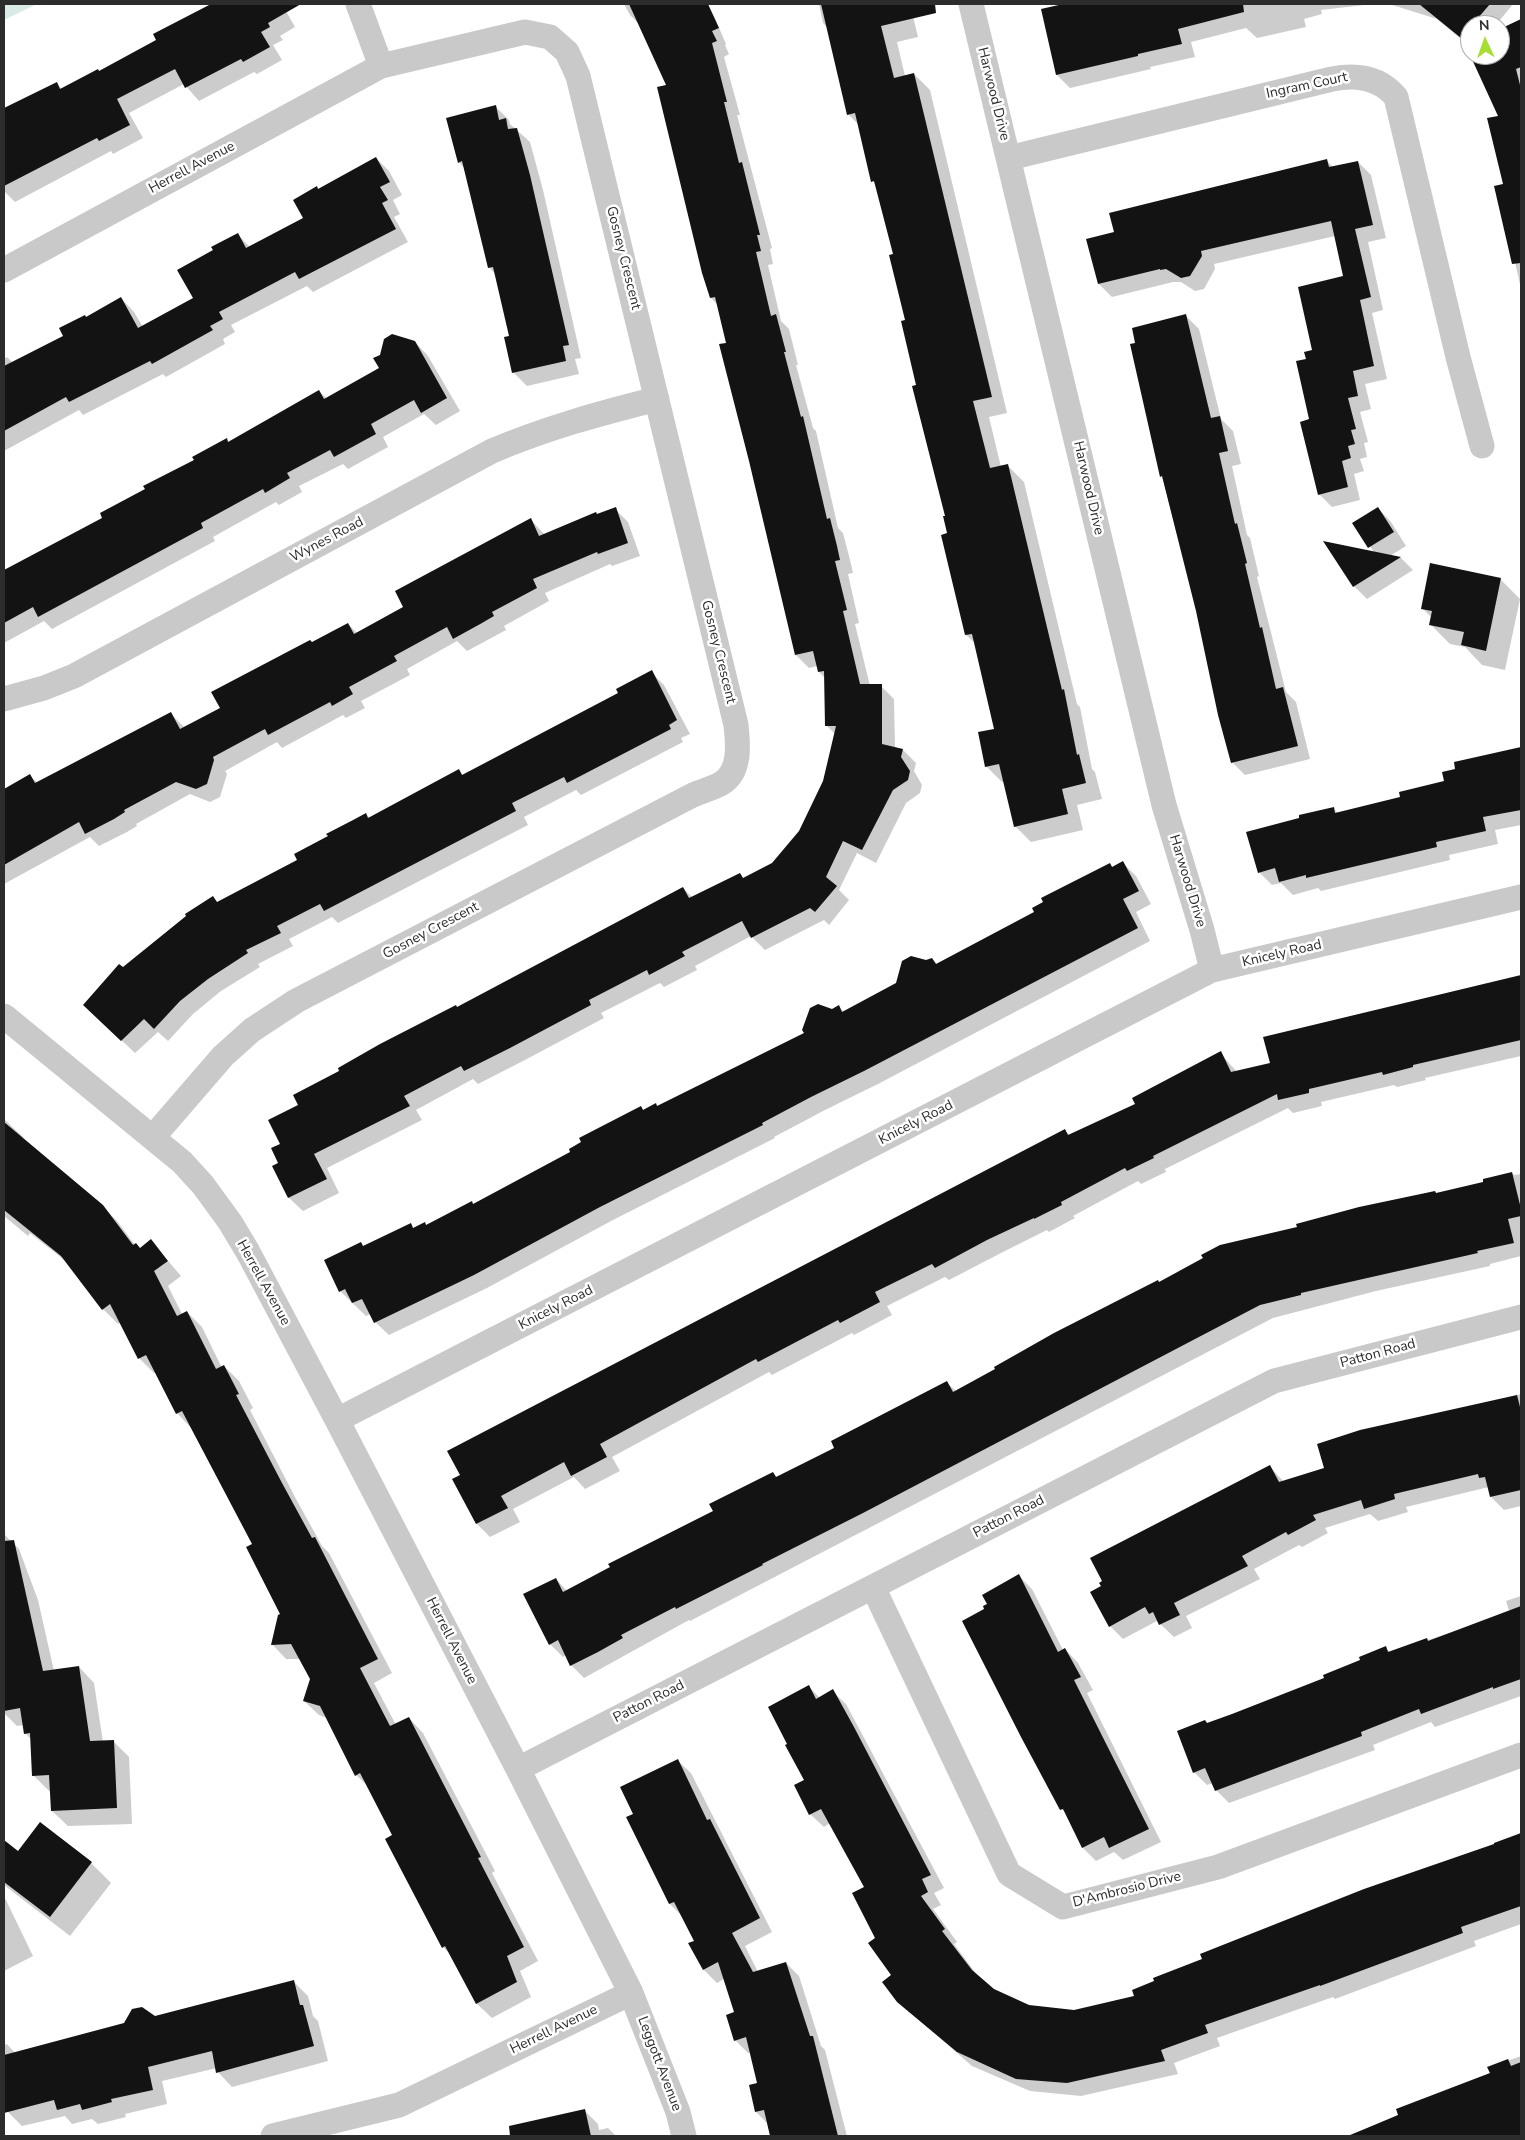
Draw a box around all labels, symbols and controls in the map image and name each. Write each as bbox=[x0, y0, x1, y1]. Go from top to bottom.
north arrow bbox=[1460, 15, 1510, 65]
text: N bbox=[1479, 16, 1490, 35]
street label: Harwood Drive bbox=[973, 46, 1013, 142]
street label: Ingram Court bbox=[1265, 69, 1349, 103]
street label: Herrell Avenue bbox=[146, 138, 238, 198]
street label: Gosney Crescent bbox=[602, 205, 644, 311]
street label: Harwood Drive bbox=[1069, 439, 1107, 537]
street label: Wynes Road bbox=[288, 514, 366, 566]
street label: Gosney Crescent bbox=[697, 599, 739, 705]
street label: Harwood Drive bbox=[1165, 833, 1209, 929]
street label: Gosney Crescent bbox=[380, 899, 482, 963]
street label: Knicely Road bbox=[1241, 937, 1323, 971]
street label: Knicely Road bbox=[876, 1097, 956, 1149]
street label: Herrell Avenue bbox=[233, 1237, 293, 1329]
street label: Knicely Road bbox=[516, 1282, 596, 1334]
street label: Patton Road bbox=[1338, 1336, 1418, 1372]
street label: Patton Road bbox=[971, 1492, 1047, 1542]
street label: Herrell Avenue bbox=[422, 1595, 480, 1687]
street label: Patton Road bbox=[611, 1677, 687, 1727]
street label: D'Ambrosio Drive bbox=[1071, 1868, 1183, 1912]
street label: Herrell Avenue bbox=[508, 2002, 600, 2058]
street label: Leggott Avenue bbox=[633, 2014, 685, 2114]

